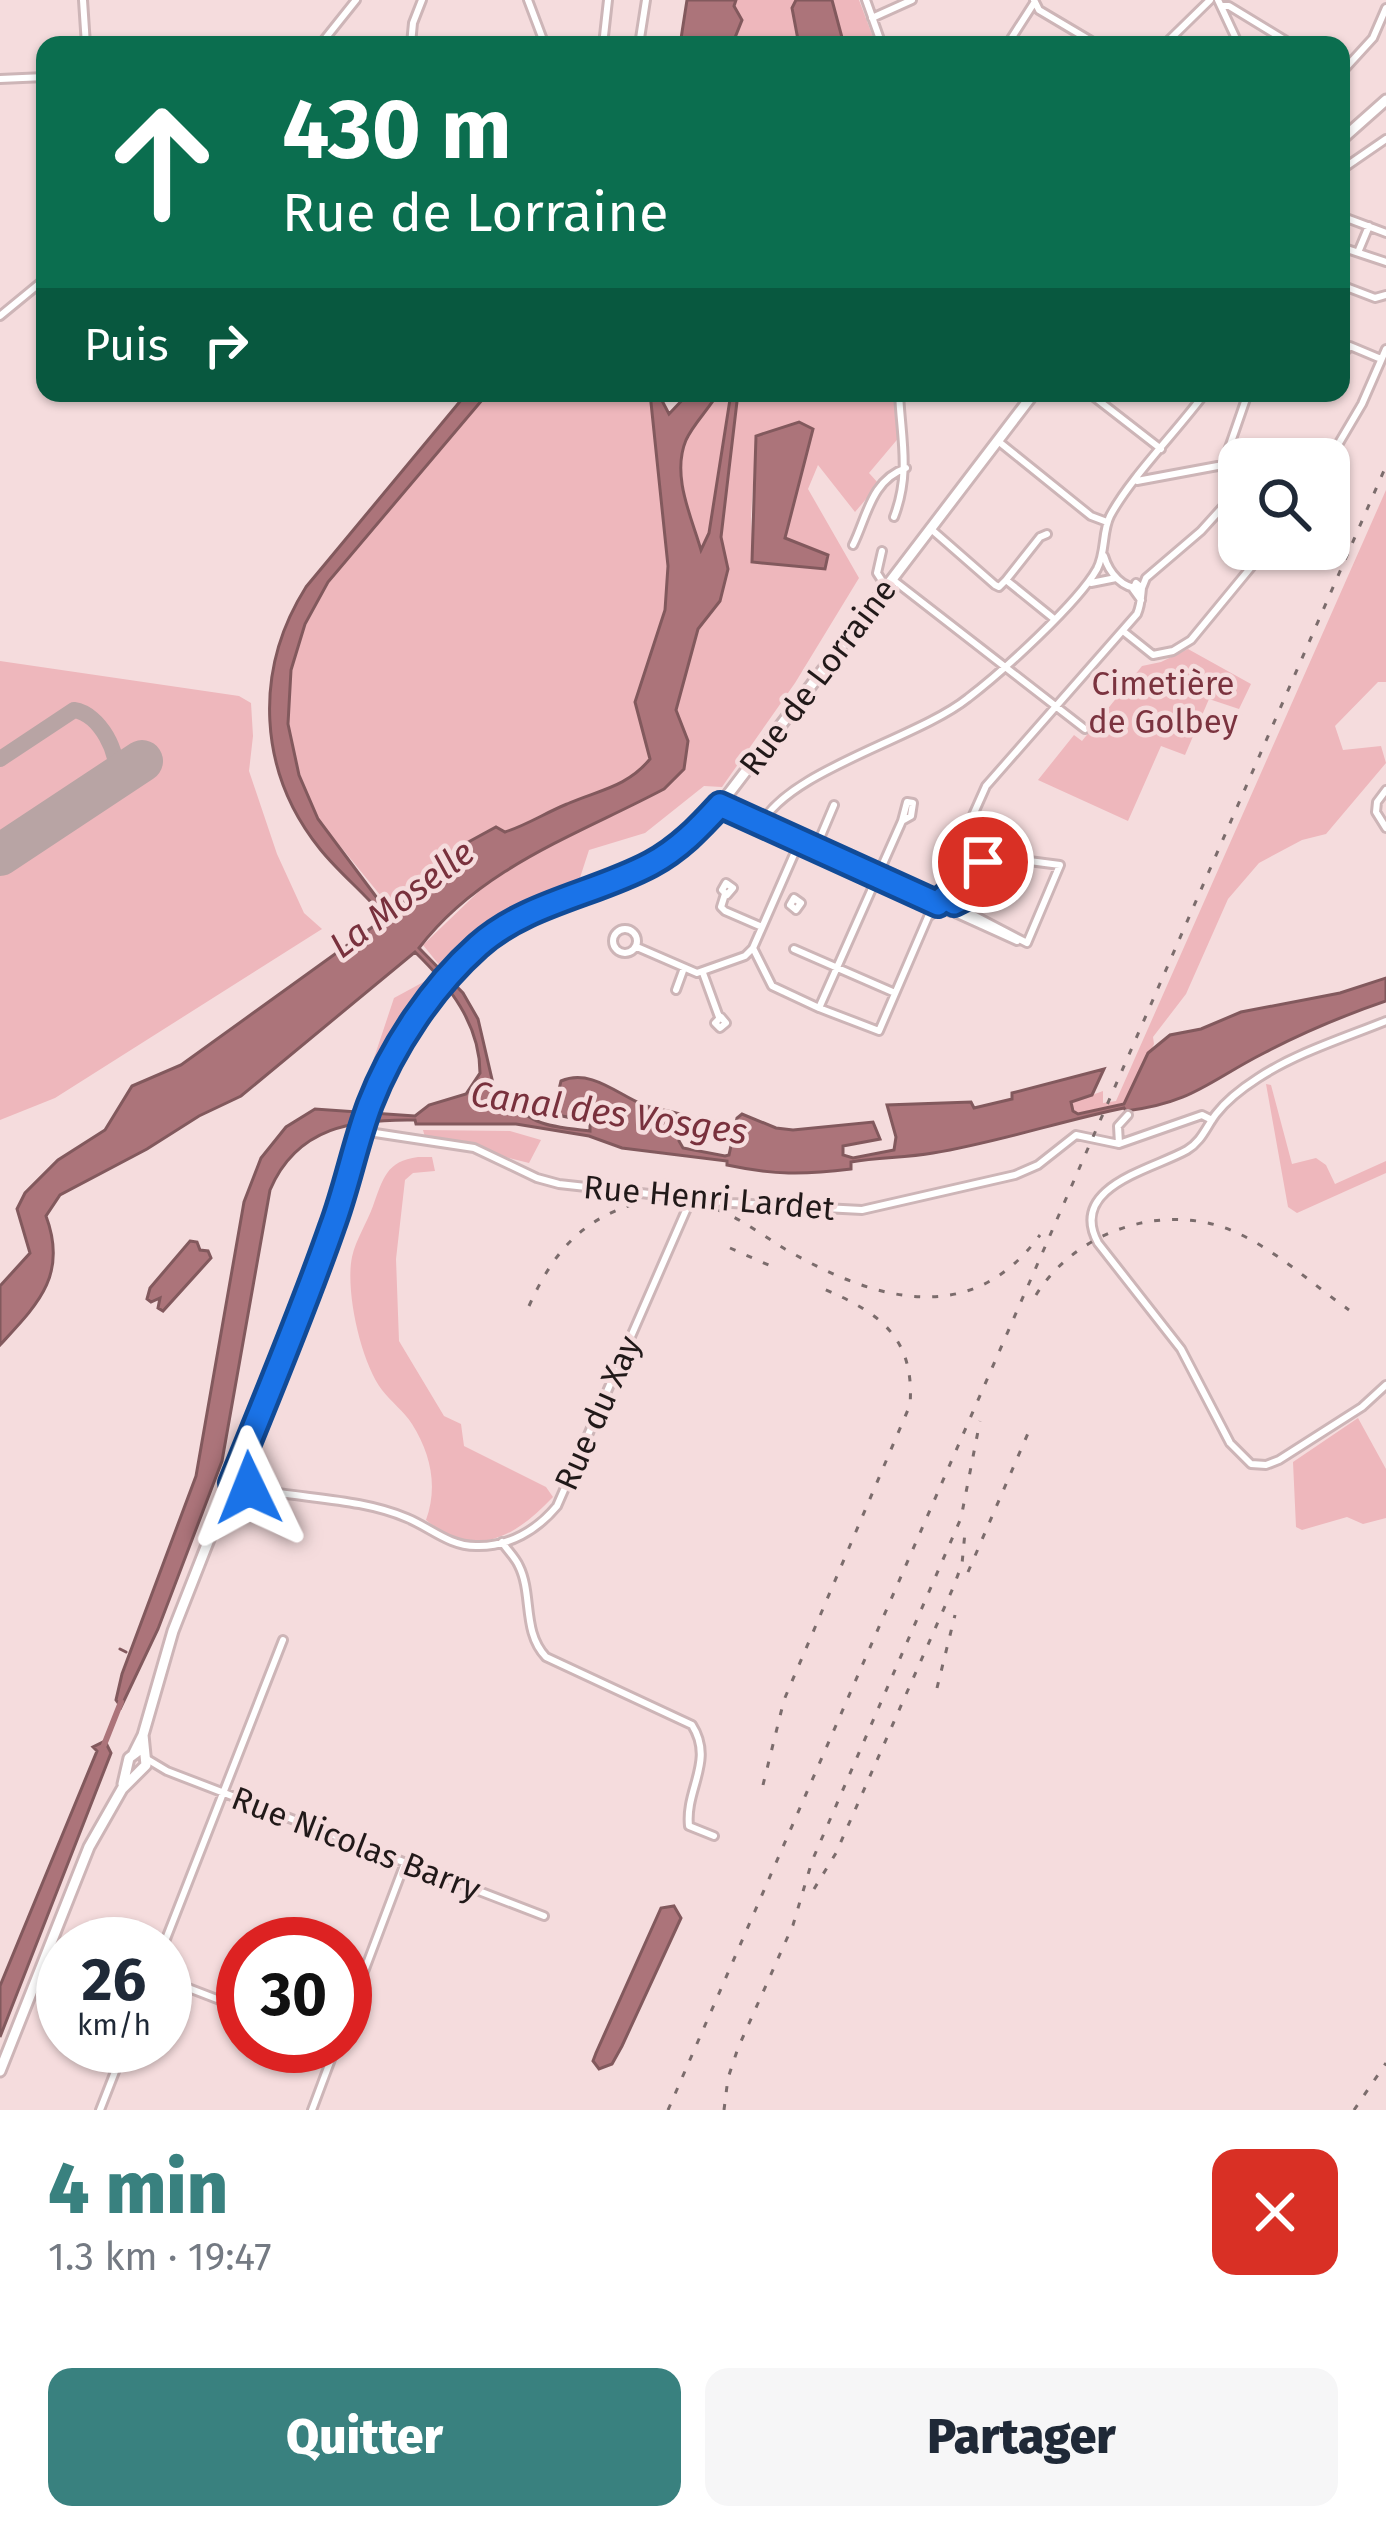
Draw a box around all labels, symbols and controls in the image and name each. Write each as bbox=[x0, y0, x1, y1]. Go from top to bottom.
text: 430 m bbox=[282, 79, 512, 180]
icon: ahead bbox=[84, 84, 240, 240]
text: Rue de Lorraine bbox=[282, 181, 668, 245]
icon: right bbox=[193, 312, 259, 378]
text: Puis bbox=[84, 318, 169, 372]
map controls bbox=[1218, 438, 1350, 570]
button: search bbox=[1218, 438, 1350, 570]
street label: Rue de Lorraine bbox=[731, 571, 905, 783]
park label: Cimetière de Golbey bbox=[1088, 664, 1238, 742]
pin bbox=[932, 811, 1034, 913]
icon: arrive bbox=[950, 829, 1016, 895]
water label: La Moselle bbox=[321, 830, 483, 968]
water label: Canal des Vosges bbox=[468, 1072, 750, 1154]
street label: Rue Henri Lardet bbox=[582, 1167, 836, 1229]
street label: Rue du Xay bbox=[546, 1330, 650, 1496]
position arrow bbox=[186, 1425, 312, 1551]
street label: Rue Nicolas Barry bbox=[226, 1778, 486, 1910]
speed limit sign: 30 bbox=[216, 1917, 372, 2073]
text: 26 bbox=[82, 1944, 146, 2016]
text: km/h bbox=[77, 2007, 151, 2043]
text: 4 min bbox=[48, 2146, 228, 2232]
button: close bbox=[1212, 2149, 1338, 2275]
text: 1.3 km · 19:47 bbox=[48, 2234, 271, 2280]
button: Quitter bbox=[48, 2368, 681, 2506]
button: Partager bbox=[705, 2368, 1338, 2506]

